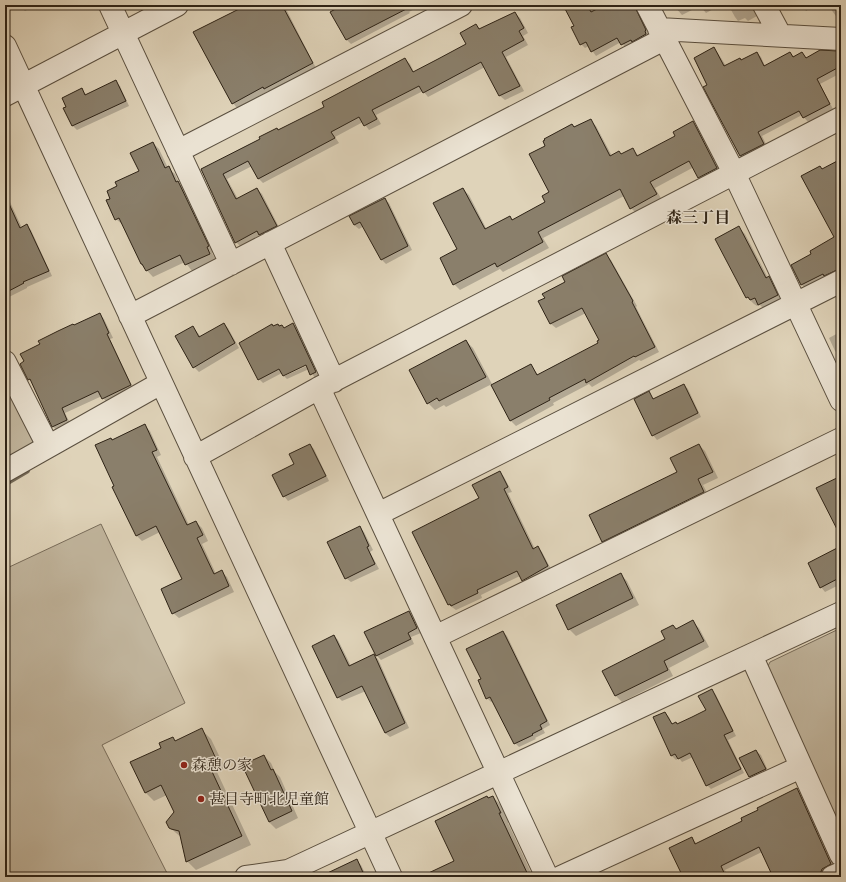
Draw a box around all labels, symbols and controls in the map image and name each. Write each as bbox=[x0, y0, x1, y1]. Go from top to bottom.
district label: 森三丁目 bbox=[666, 208, 730, 228]
place label: 森憩の家 bbox=[192, 756, 252, 775]
marker: 森憩の家 bbox=[179, 760, 189, 770]
place label: 甚目寺町北児童館 bbox=[209, 790, 329, 809]
marker: 甚目寺町北児童館 bbox=[196, 794, 206, 804]

